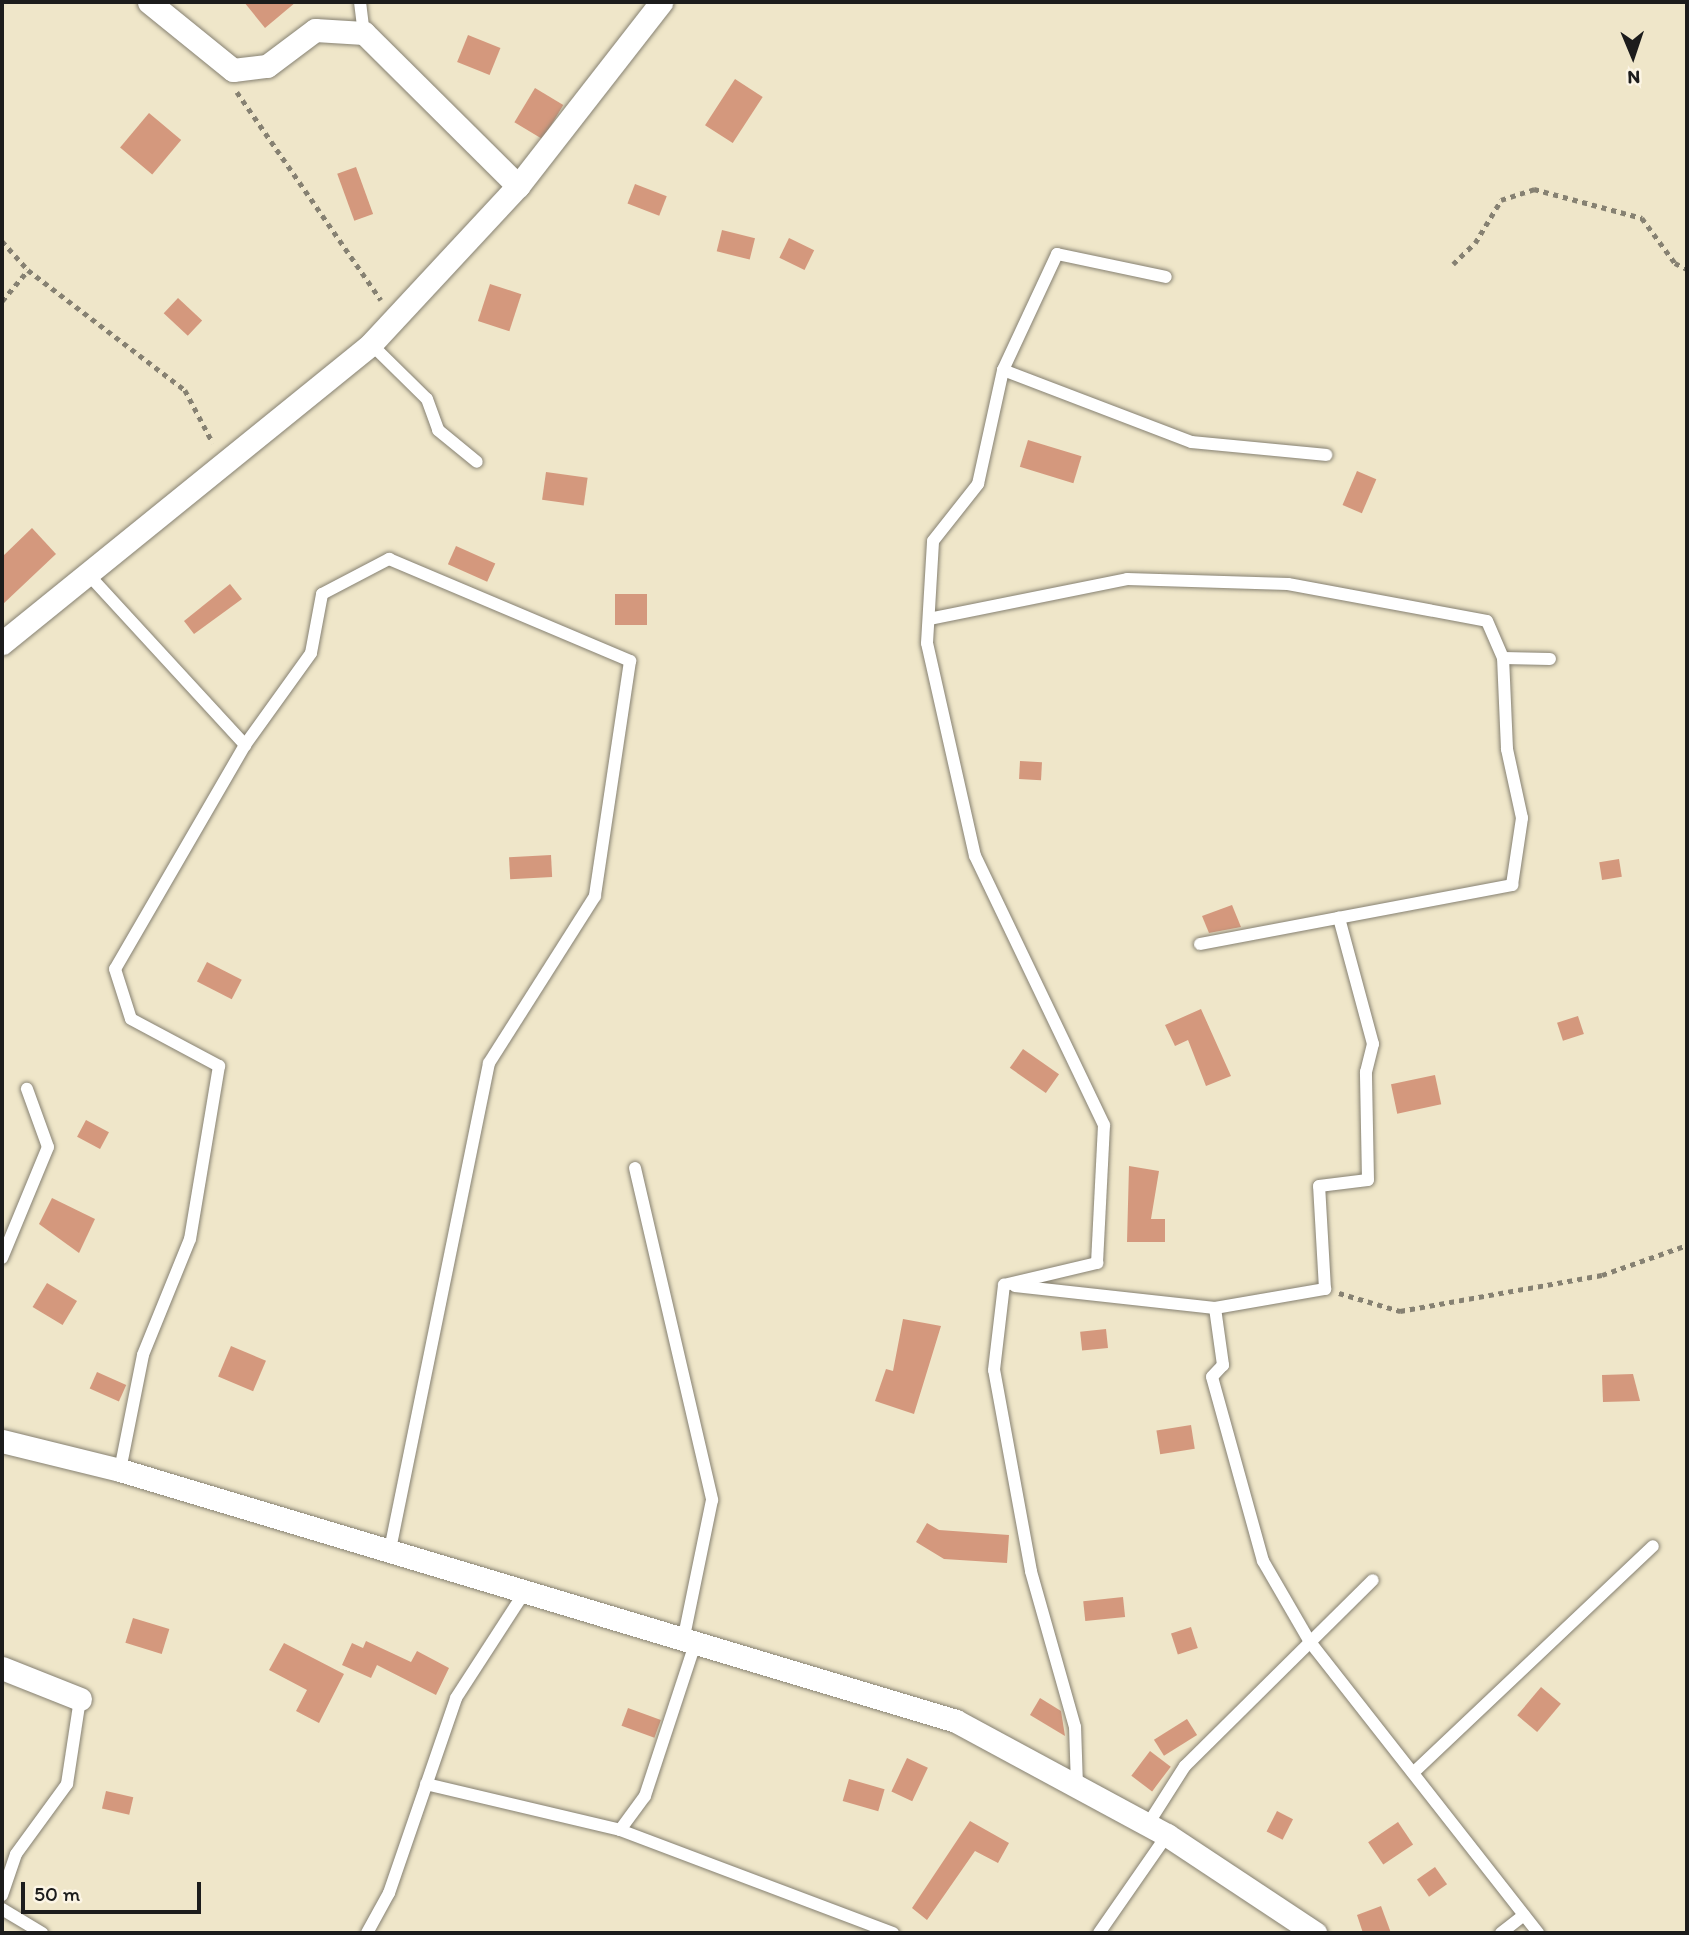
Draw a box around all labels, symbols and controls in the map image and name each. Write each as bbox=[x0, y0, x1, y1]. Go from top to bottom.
north arrow bbox=[1598, 21, 1668, 91]
text: N bbox=[1627, 66, 1641, 89]
scale bar bbox=[24, 1868, 205, 1912]
text: 50 m bbox=[34, 1881, 80, 1906]

